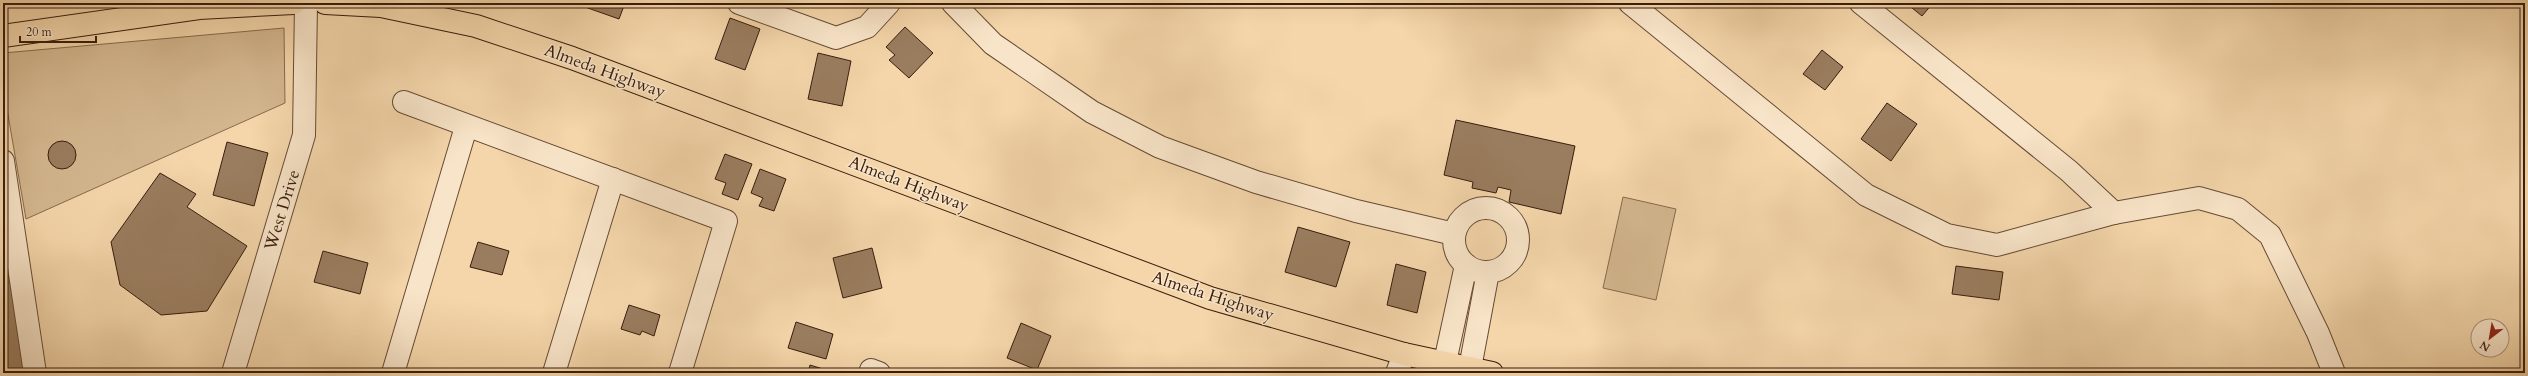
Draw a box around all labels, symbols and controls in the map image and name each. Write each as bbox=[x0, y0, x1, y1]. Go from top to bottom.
scale bar bbox=[20, 18, 96, 44]
text: 20 m bbox=[26, 24, 53, 40]
street label: Almeda Highway bbox=[541, 38, 669, 104]
street label: Almeda Highway bbox=[845, 150, 973, 218]
street label: West Drive bbox=[259, 167, 305, 254]
street label: Almeda Highway bbox=[1149, 265, 1277, 327]
north arrow bbox=[2470, 318, 2510, 358]
text: N bbox=[2477, 337, 2493, 355]

